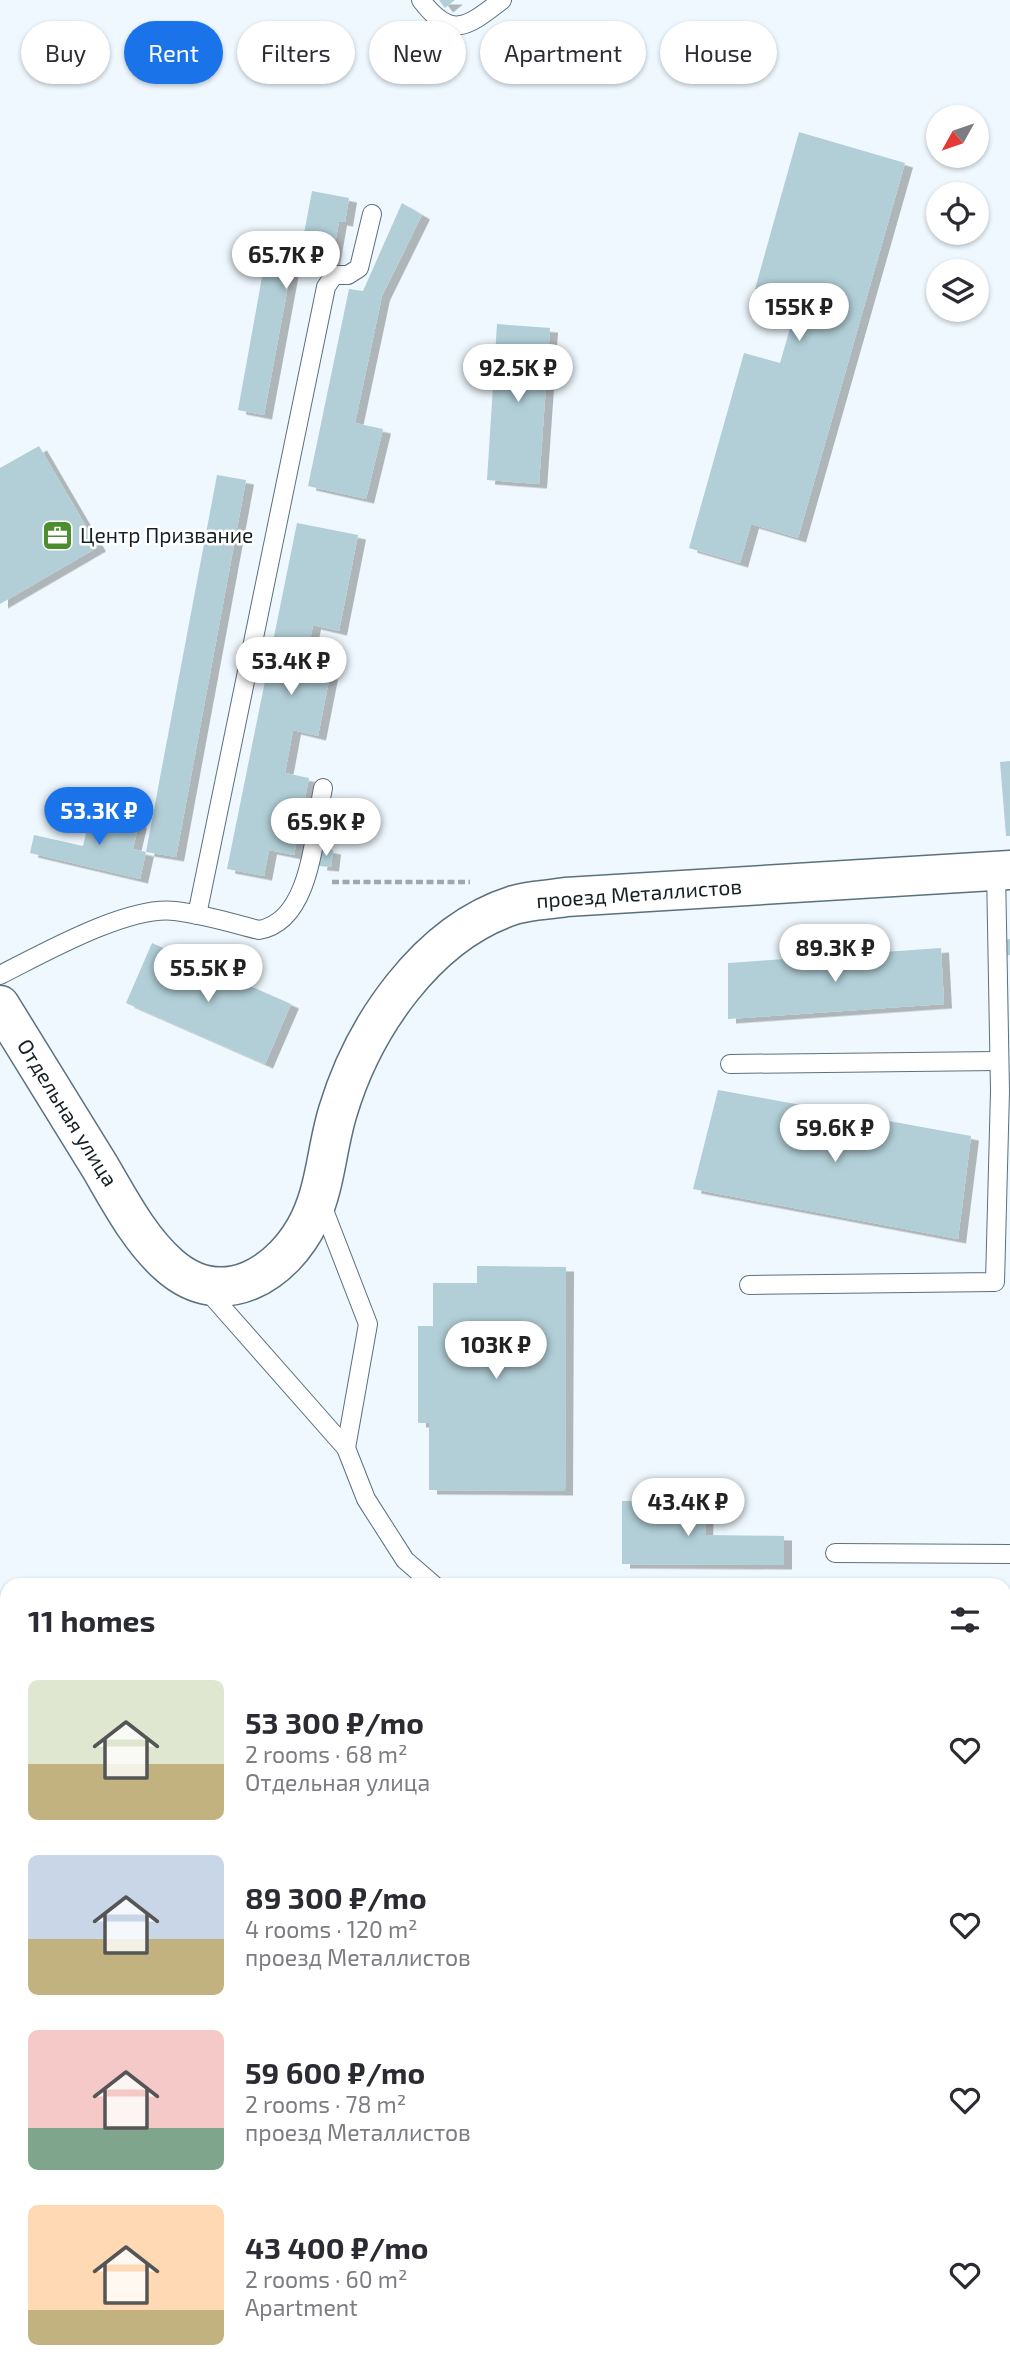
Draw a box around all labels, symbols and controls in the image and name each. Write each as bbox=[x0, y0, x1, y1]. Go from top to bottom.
chip: Buy bbox=[21, 21, 110, 84]
chip: Rent bbox=[124, 21, 223, 84]
chip: Filters bbox=[237, 21, 355, 84]
chip: New bbox=[369, 21, 466, 84]
chip: Apartment bbox=[480, 21, 646, 84]
chip: House bbox=[660, 21, 777, 84]
north arrow bbox=[926, 105, 989, 168]
map controls bbox=[926, 105, 989, 322]
button: locate bbox=[926, 182, 989, 245]
pin: 65.7K ₽ bbox=[221, 232, 351, 291]
text: 65.7K ₽ bbox=[248, 240, 324, 268]
button: layers bbox=[926, 259, 989, 322]
pin: 155K ₽ bbox=[742, 284, 856, 343]
text: 155K ₽ bbox=[765, 292, 833, 320]
pin: 92.5K ₽ bbox=[453, 344, 583, 404]
text: 92.5K ₽ bbox=[479, 353, 557, 381]
office icon: Центр Призвание bbox=[40, 519, 74, 553]
place label: Центр Призвание bbox=[80, 522, 253, 547]
pin: 53.4K ₽ bbox=[226, 638, 356, 697]
text: 53.4K ₽ bbox=[252, 646, 330, 674]
pin: 53.3K ₽ bbox=[34, 788, 164, 847]
text: 53.3K ₽ bbox=[60, 796, 138, 824]
pin: 65.9K ₽ bbox=[261, 798, 391, 858]
text: 65.9K ₽ bbox=[287, 807, 365, 835]
street label: проезд Металлистов bbox=[535, 873, 743, 912]
pin: 89.3K ₽ bbox=[770, 925, 900, 984]
text: 89.3K ₽ bbox=[795, 933, 875, 961]
pin: 55.5K ₽ bbox=[143, 944, 273, 1004]
text: 55.5K ₽ bbox=[170, 953, 246, 981]
street label: Отдельная улица bbox=[12, 1034, 124, 1191]
pin: 59.6K ₽ bbox=[770, 1104, 900, 1164]
text: 59.6K ₽ bbox=[796, 1113, 874, 1141]
pin: 103K ₽ bbox=[439, 1322, 553, 1381]
text: 103K ₽ bbox=[461, 1330, 531, 1358]
pin: 43.4K ₽ bbox=[623, 1478, 753, 1538]
text: 43.4K ₽ bbox=[648, 1487, 728, 1515]
icon: filters bbox=[946, 1601, 984, 1639]
text: 11 homes bbox=[28, 1602, 155, 1638]
text: 53 300 ₽/mo bbox=[245, 1704, 424, 1740]
icon: home bbox=[84, 1708, 168, 1792]
icon: heart bbox=[946, 1731, 984, 1769]
text: 2 rooms · 68 m² bbox=[245, 1740, 408, 1768]
text: Отдельная улица bbox=[245, 1768, 430, 1796]
text: 89 300 ₽/mo bbox=[245, 1879, 427, 1915]
icon: home bbox=[84, 1883, 168, 1967]
icon: heart bbox=[946, 1906, 984, 1944]
text: 4 rooms · 120 m² bbox=[245, 1915, 418, 1943]
text: проезд Металлистов bbox=[245, 1943, 471, 1971]
text: 59 600 ₽/mo bbox=[245, 2054, 425, 2090]
icon: home bbox=[84, 2058, 168, 2142]
icon: heart bbox=[946, 2081, 984, 2119]
text: 2 rooms · 78 m² bbox=[245, 2090, 406, 2118]
text: проезд Металлистов bbox=[245, 2118, 471, 2146]
text: 43 400 ₽/mo bbox=[245, 2229, 429, 2265]
icon: home bbox=[84, 2233, 168, 2317]
icon: heart bbox=[946, 2256, 984, 2294]
text: 2 rooms · 60 m² bbox=[245, 2265, 407, 2293]
text: Apartment bbox=[245, 2293, 358, 2321]

